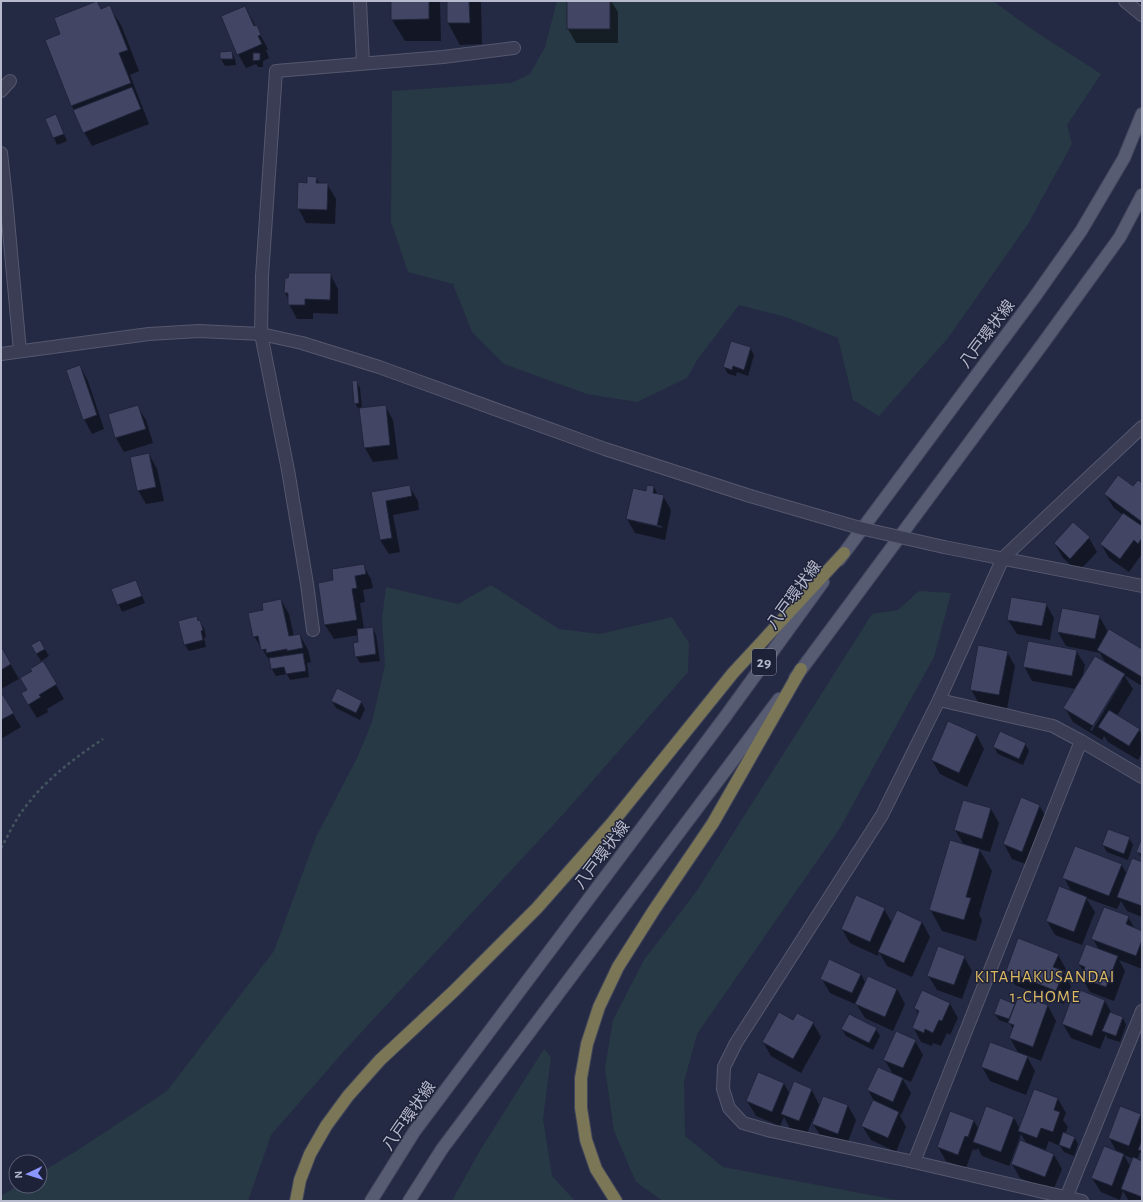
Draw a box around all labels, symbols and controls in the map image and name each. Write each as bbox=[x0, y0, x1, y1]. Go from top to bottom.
street label: 八戸環状線 bbox=[956, 297, 1017, 371]
street label: 八戸環状線 bbox=[763, 557, 824, 632]
road number: 29 bbox=[752, 649, 776, 675]
street label: 八戸環状線 bbox=[571, 818, 632, 892]
district label: KITAHAKUSANDAI 1-CHOME bbox=[975, 968, 1115, 1005]
street label: 八戸環状線 bbox=[379, 1078, 439, 1153]
north arrow bbox=[8, 1154, 48, 1194]
text: N bbox=[13, 1170, 24, 1179]

